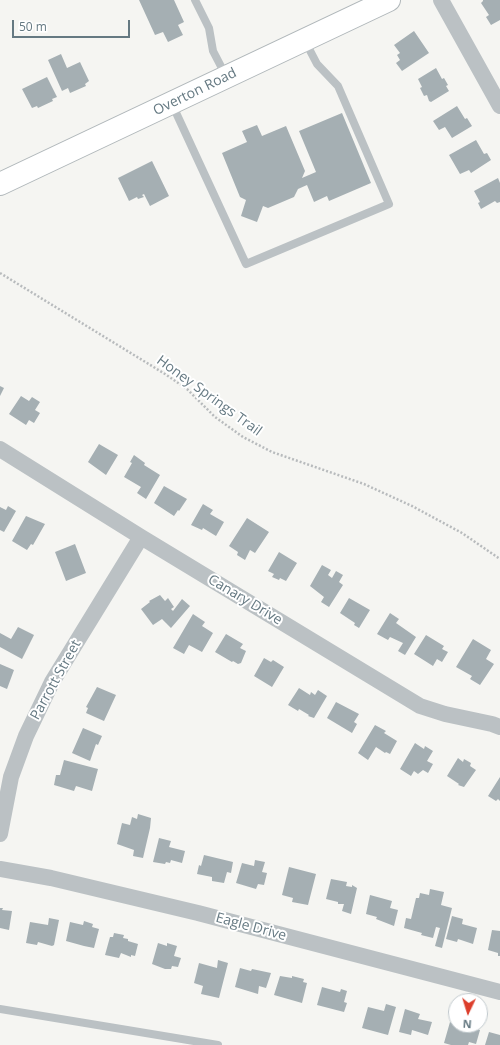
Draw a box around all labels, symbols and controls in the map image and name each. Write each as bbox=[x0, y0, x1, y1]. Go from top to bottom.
scale bar bbox=[14, 12, 132, 38]
text: 50 m bbox=[19, 18, 47, 35]
street label: Overton Road bbox=[151, 65, 239, 119]
street label: Honey Springs Trail bbox=[153, 352, 265, 440]
street label: Canary Drive bbox=[205, 571, 285, 629]
street label: Parrott Street bbox=[27, 637, 85, 723]
street label: Eagle Drive bbox=[214, 910, 288, 944]
north arrow bbox=[448, 993, 488, 1033]
text: N bbox=[462, 1017, 472, 1032]

